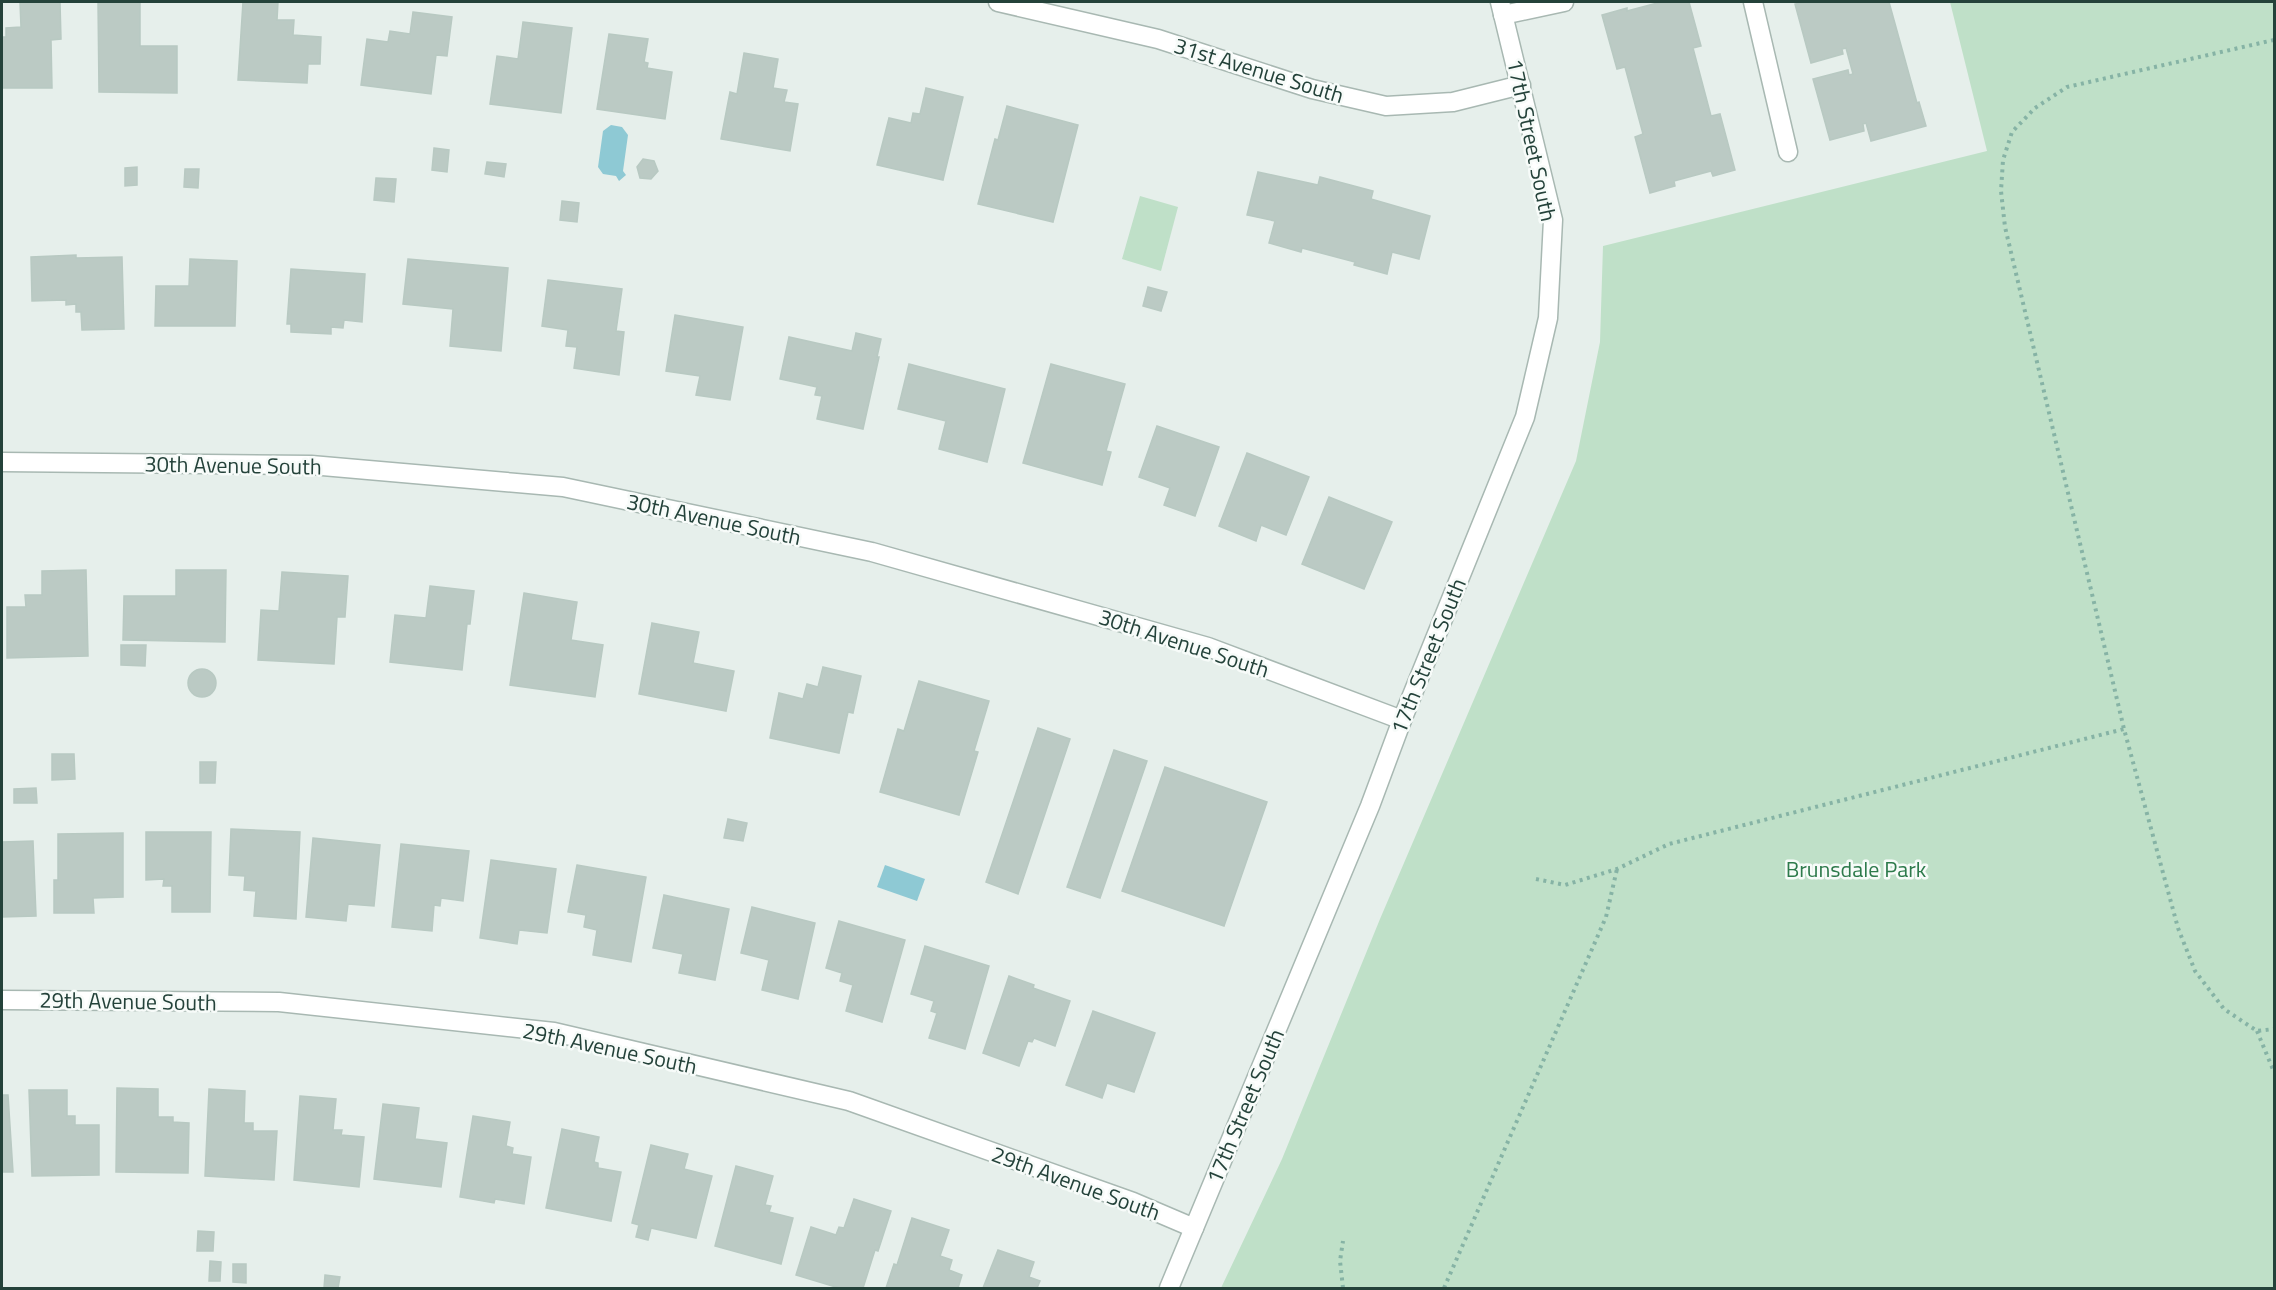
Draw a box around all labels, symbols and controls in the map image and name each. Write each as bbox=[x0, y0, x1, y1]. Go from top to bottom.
street label: 31st Avenue South bbox=[1170, 28, 1348, 112]
street label: 17th Street South bbox=[1498, 56, 1566, 224]
street label: 30th Avenue South bbox=[144, 446, 322, 484]
street label: 30th Avenue South bbox=[624, 484, 804, 554]
street label: 17th Street South bbox=[1381, 573, 1475, 739]
street label: 30th Avenue South bbox=[1094, 599, 1274, 687]
park label: Brunsdale Park bbox=[1786, 852, 1927, 886]
street label: 29th Avenue South bbox=[39, 982, 217, 1020]
street label: 29th Avenue South bbox=[520, 1013, 700, 1083]
street label: 17th Street South bbox=[1197, 1023, 1293, 1189]
street label: 29th Avenue South bbox=[987, 1137, 1165, 1229]

